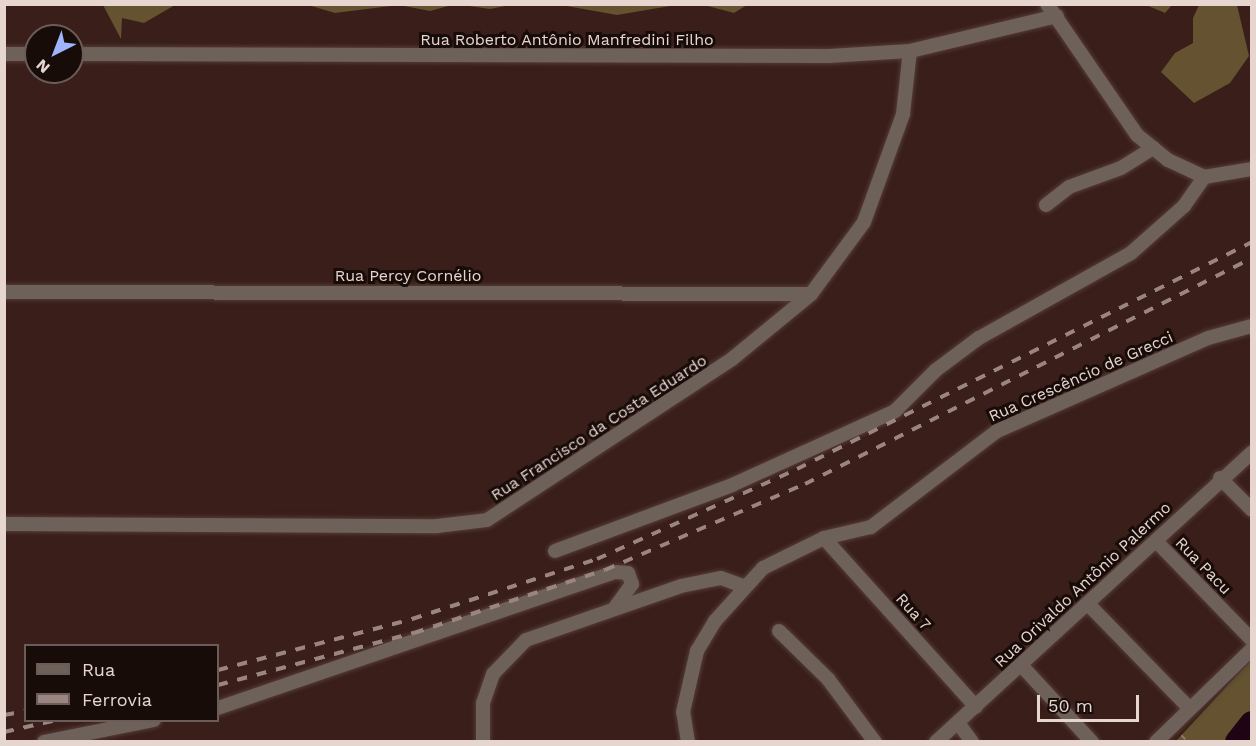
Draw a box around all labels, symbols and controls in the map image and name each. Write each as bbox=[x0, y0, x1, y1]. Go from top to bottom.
north arrow bbox=[24, 24, 84, 84]
street label: Rua Roberto Antônio Manfredini Filho bbox=[420, 30, 714, 50]
text: N bbox=[32, 55, 54, 77]
street label: Rua Percy Cornélio bbox=[334, 266, 482, 286]
street label: Rua Crescêncio de Grecci bbox=[986, 328, 1176, 426]
street label: Rua Francisco da Costa Eduardo bbox=[487, 351, 711, 505]
street label: Rua Orivaldo Antônio Palermo bbox=[991, 498, 1175, 672]
street label: Rua Pacu bbox=[1171, 533, 1235, 599]
street label: Rua 7 bbox=[891, 589, 935, 635]
legend bbox=[24, 644, 219, 722]
text: Rua bbox=[82, 659, 115, 680]
scale bar bbox=[1040, 683, 1142, 721]
text: Ferrovia bbox=[82, 689, 152, 710]
text: 50 m bbox=[1048, 695, 1093, 716]

